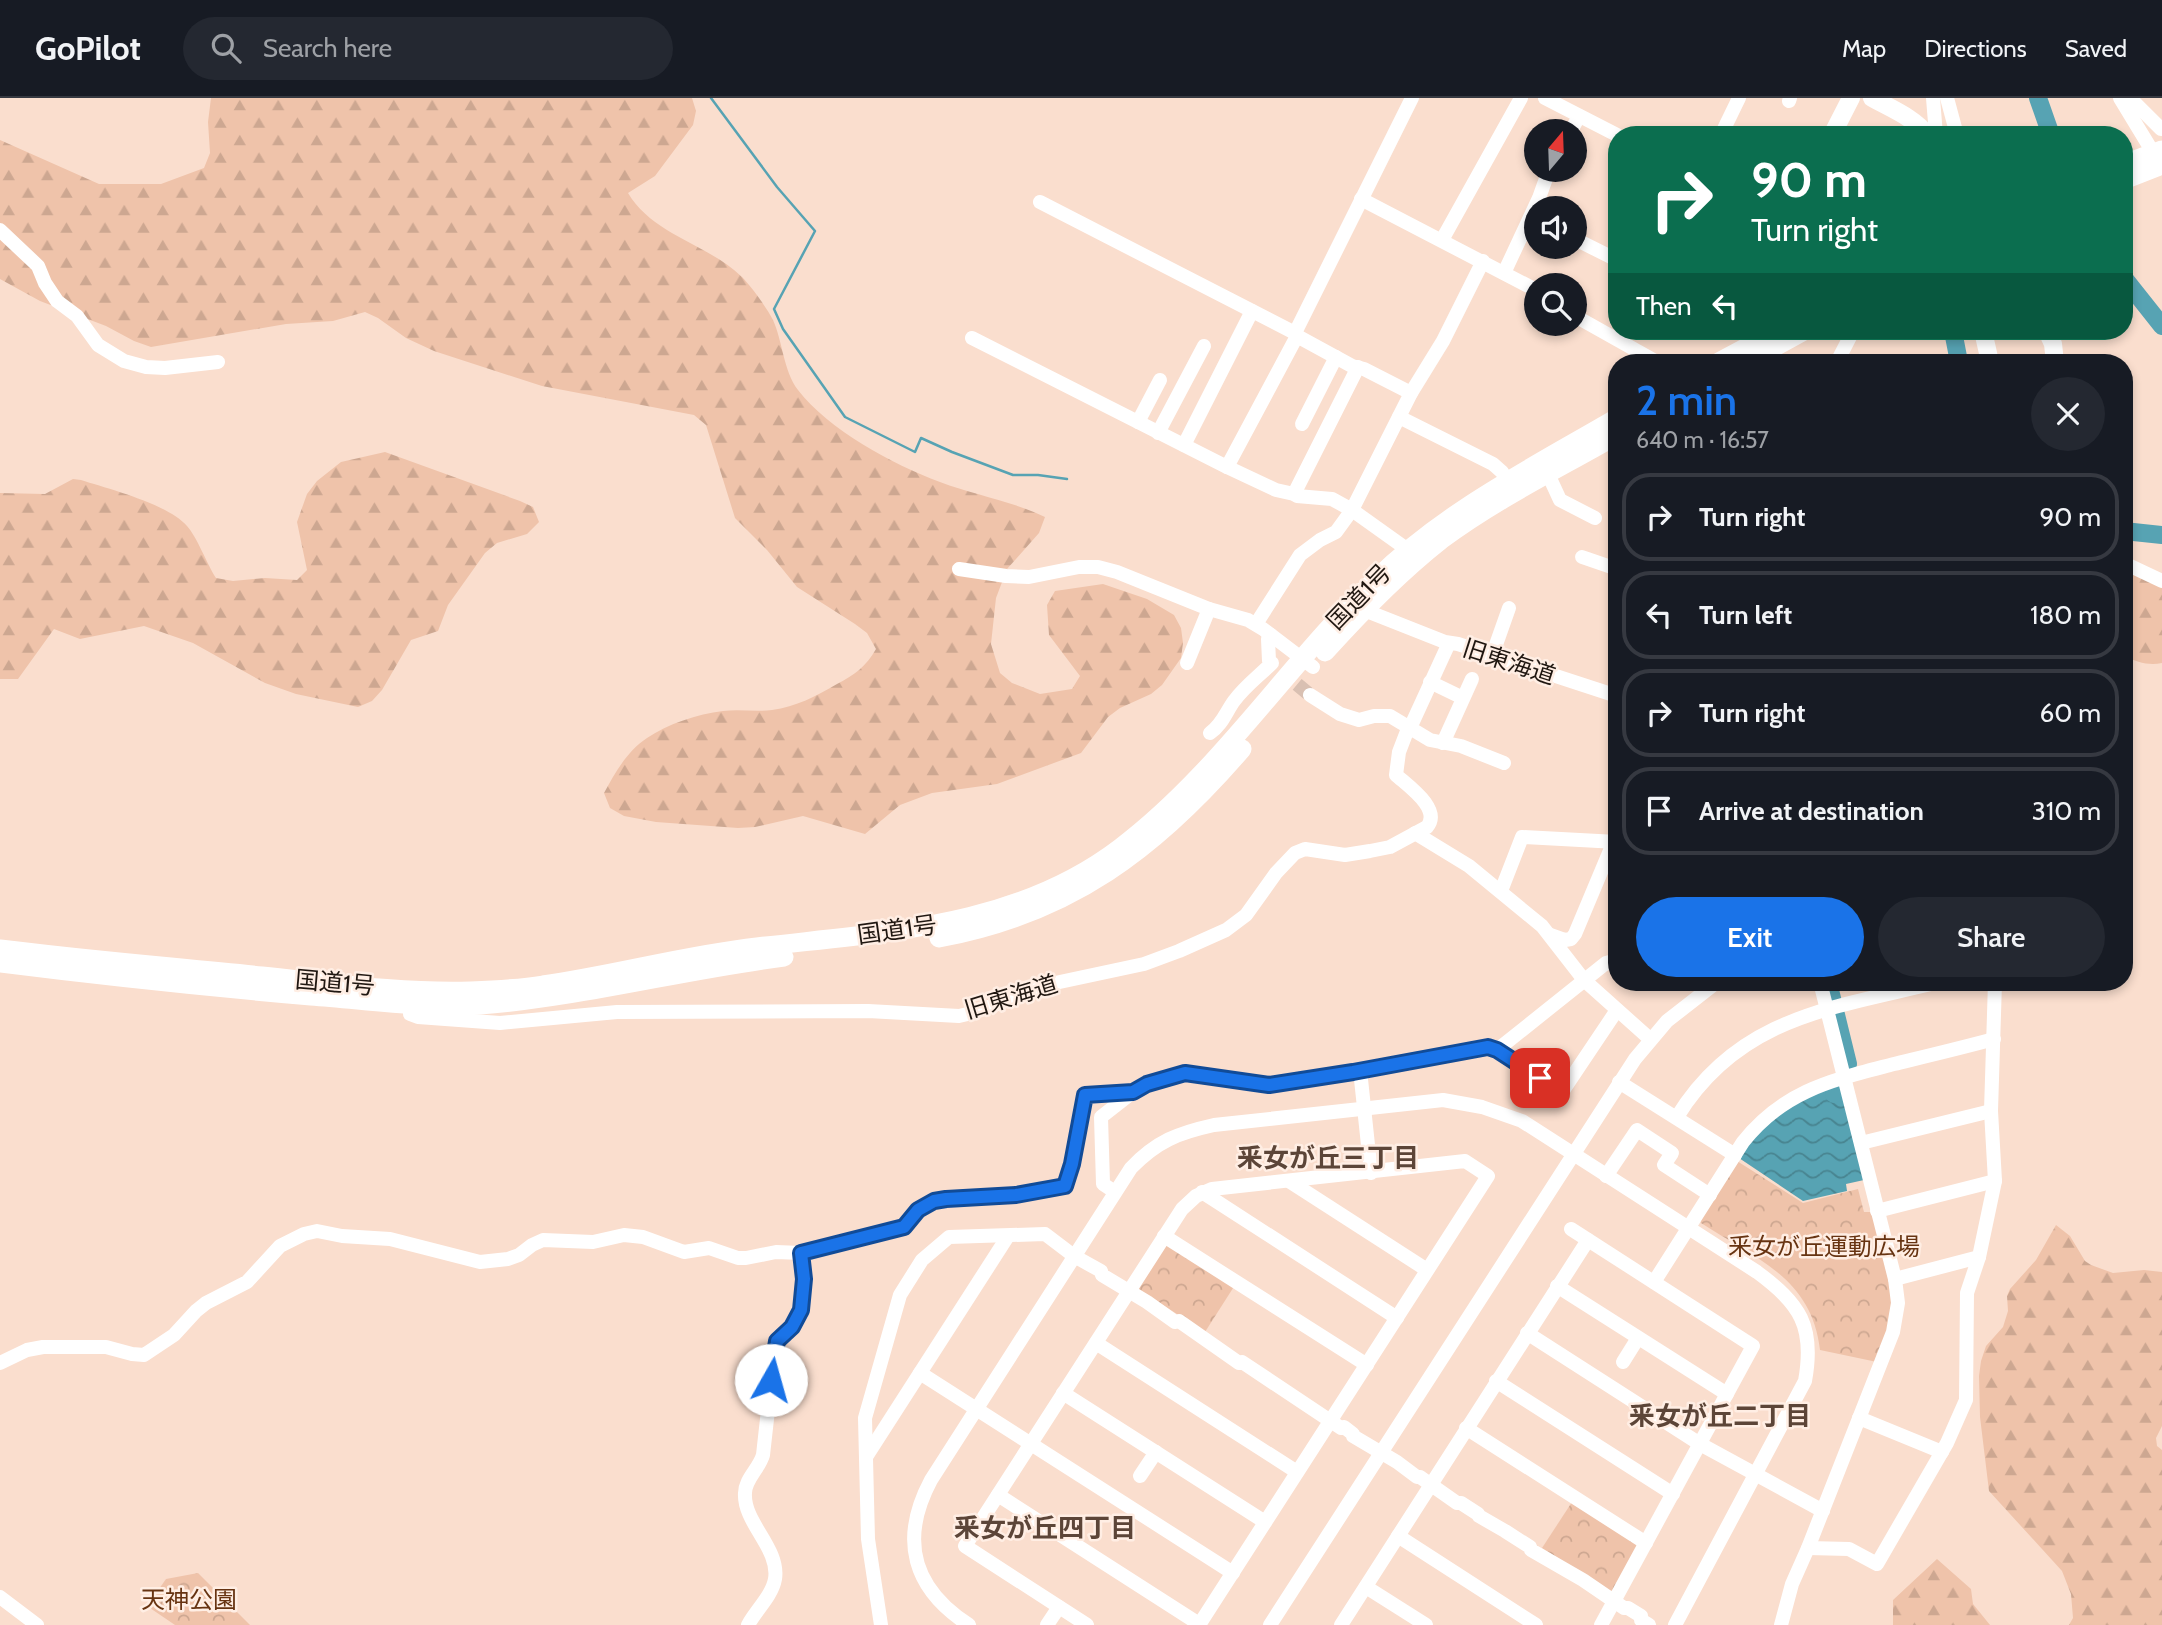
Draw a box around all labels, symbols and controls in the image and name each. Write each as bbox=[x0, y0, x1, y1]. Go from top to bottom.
search box bbox=[183, 17, 673, 80]
text: GoPilot bbox=[35, 28, 141, 68]
icon: search bbox=[207, 29, 245, 67]
text: Search here bbox=[263, 32, 392, 64]
text: Map bbox=[1842, 34, 1886, 63]
text: Directions bbox=[1924, 34, 2027, 63]
text: Saved bbox=[2065, 34, 2127, 63]
north arrow bbox=[1524, 119, 1587, 182]
map controls bbox=[1524, 119, 1587, 336]
text: 90 m bbox=[1751, 150, 1867, 209]
icon: right bbox=[1636, 154, 1727, 245]
button: sound bbox=[1524, 196, 1587, 259]
text: Turn right bbox=[1751, 210, 1878, 249]
button: search bbox=[1524, 273, 1587, 336]
icon: left bbox=[1706, 287, 1744, 325]
text: Then bbox=[1636, 290, 1692, 322]
text: 2 min bbox=[1636, 374, 1737, 426]
button: close bbox=[2031, 377, 2105, 451]
text: 640 m · 16:57 bbox=[1636, 426, 1769, 454]
icon: right bbox=[1640, 498, 1678, 536]
text: Turn right bbox=[1699, 501, 1805, 533]
text: 90 m bbox=[2039, 501, 2101, 533]
street label: 国道1号 bbox=[1320, 558, 1397, 635]
icon: left bbox=[1640, 596, 1678, 634]
text: Turn left bbox=[1699, 599, 1792, 631]
text: 180 m bbox=[2030, 599, 2101, 631]
street label: 旧東海道 bbox=[1459, 633, 1559, 690]
icon: right bbox=[1640, 694, 1678, 732]
text: Turn right bbox=[1699, 697, 1805, 729]
text: 60 m bbox=[2039, 697, 2101, 729]
icon: arrive bbox=[1640, 792, 1678, 830]
text: Arrive at destination bbox=[1699, 795, 1924, 827]
text: 310 m bbox=[2032, 795, 2101, 827]
button: Exit bbox=[1636, 897, 1864, 977]
button: Share bbox=[1878, 897, 2105, 977]
street label: 国道1号 bbox=[855, 910, 938, 949]
street label: 国道1号 bbox=[294, 965, 376, 1000]
street label: 旧東海道 bbox=[961, 969, 1061, 1024]
pin bbox=[1510, 1048, 1570, 1108]
icon: arrive bbox=[1521, 1059, 1559, 1097]
district label: 釆女が丘三丁目 bbox=[1237, 1142, 1419, 1174]
park label: 釆女が丘運動広場 bbox=[1728, 1232, 1920, 1261]
position arrow bbox=[734, 1343, 808, 1417]
district label: 釆女が丘二丁目 bbox=[1629, 1400, 1811, 1432]
district label: 釆女が丘四丁目 bbox=[954, 1512, 1136, 1544]
park label: 天神公園 bbox=[141, 1585, 237, 1614]

